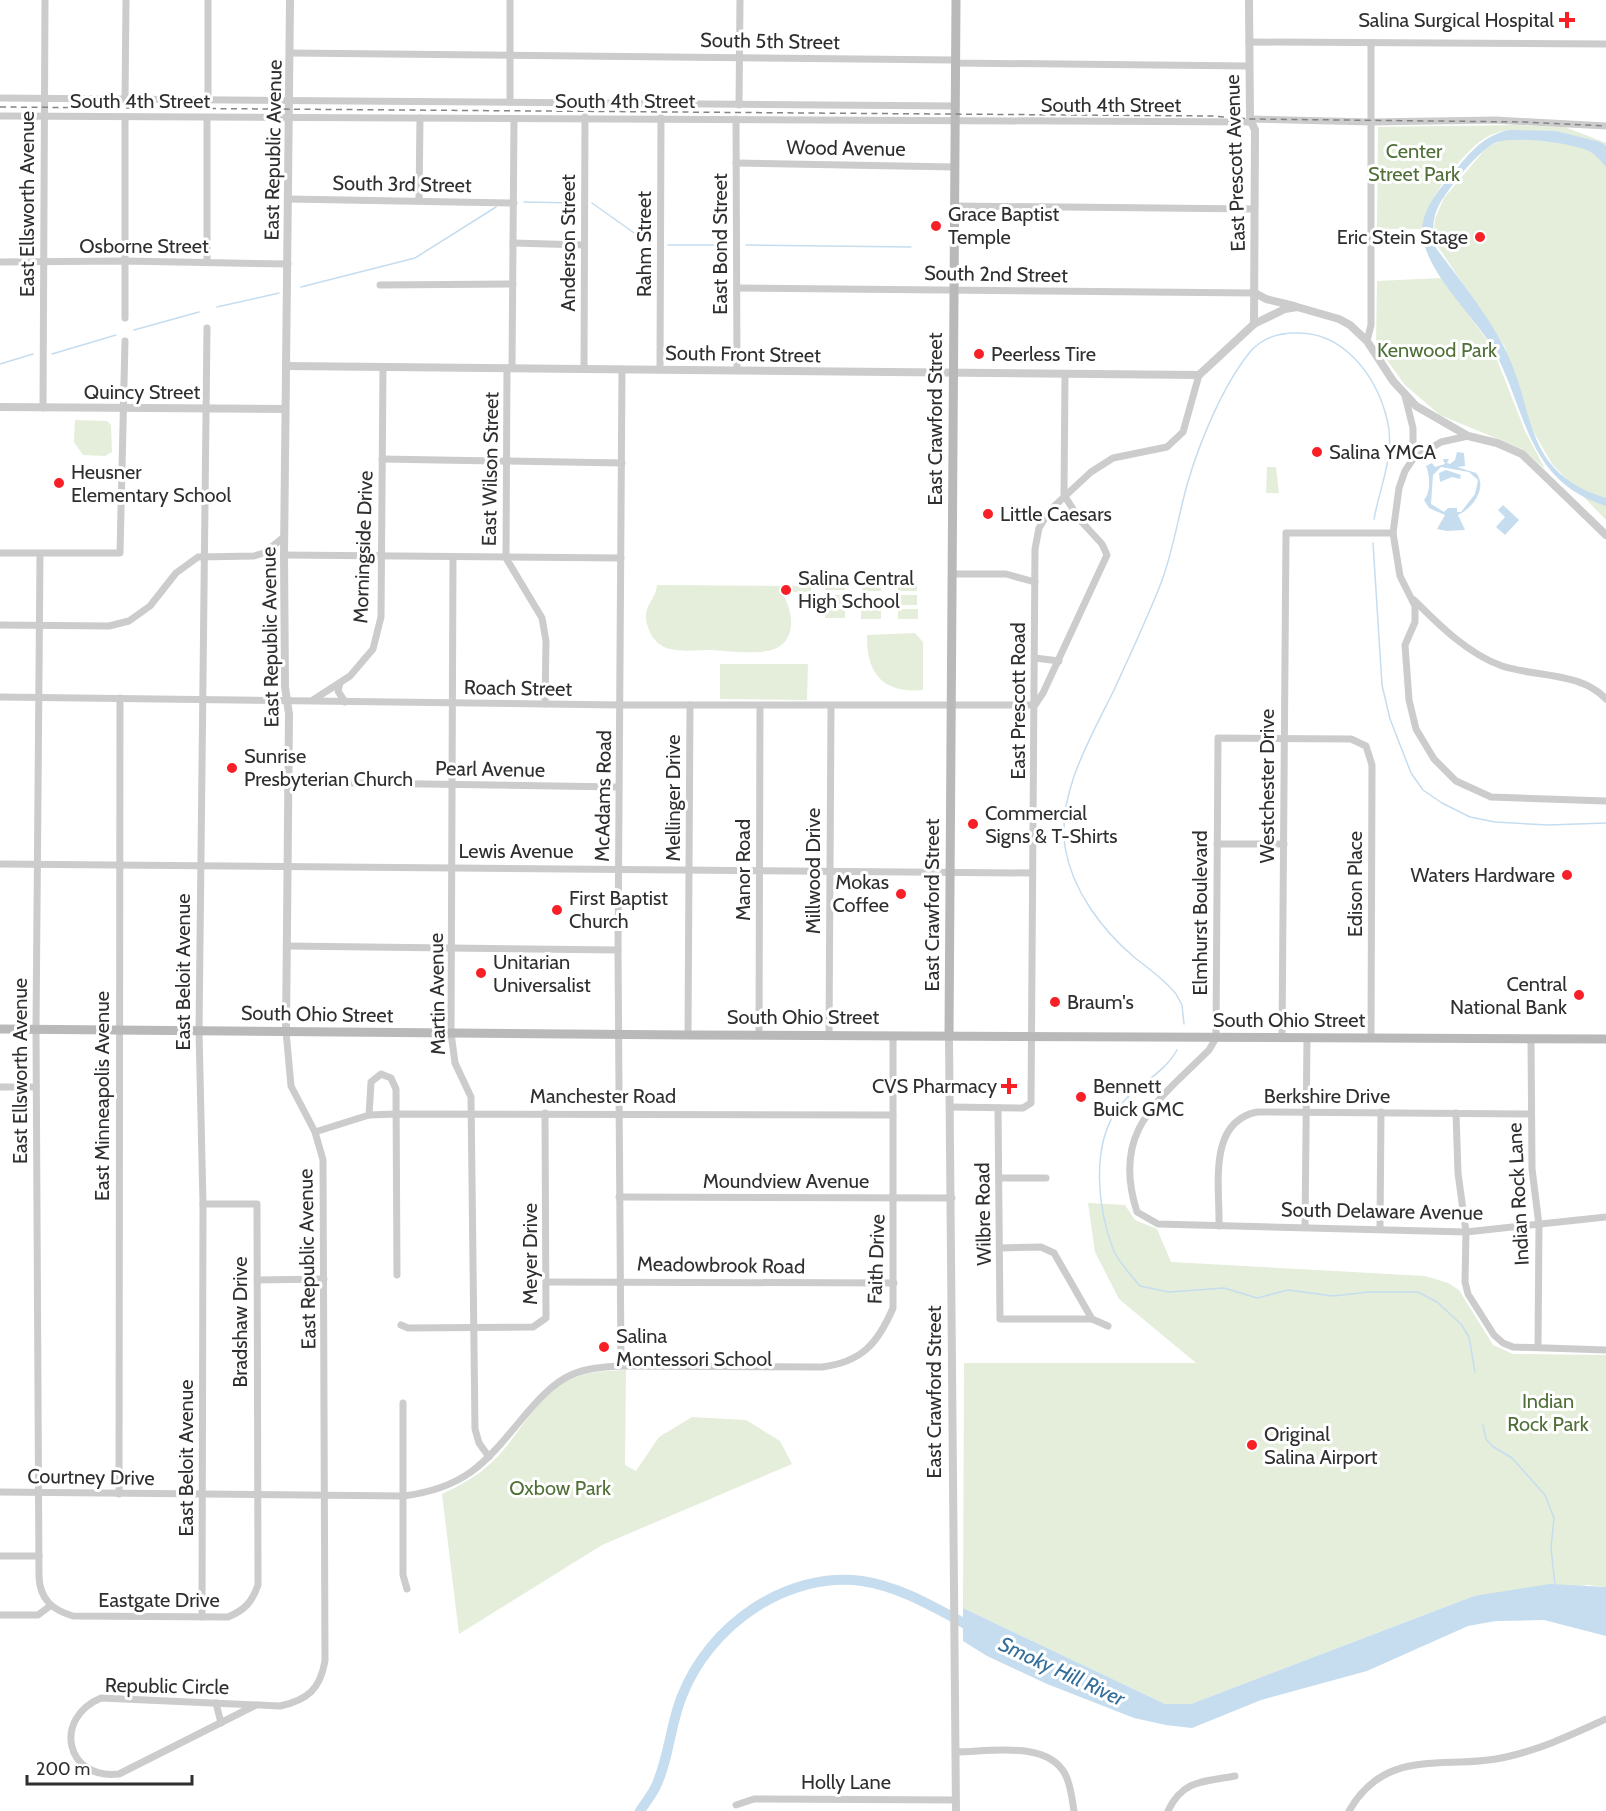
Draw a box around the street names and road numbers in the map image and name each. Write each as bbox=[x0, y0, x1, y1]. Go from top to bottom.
street label: South 5th Street bbox=[700, 28, 840, 54]
street label: East Republic Avenue bbox=[259, 59, 287, 241]
street label: East Prescott Avenue bbox=[1220, 74, 1250, 252]
street label: South 4th Street bbox=[70, 89, 210, 113]
street label: South 4th Street bbox=[555, 89, 695, 113]
street label: South 4th Street bbox=[1041, 93, 1181, 117]
street label: East Ellsworth Avenue bbox=[15, 111, 39, 297]
street label: Wood Avenue bbox=[786, 135, 906, 161]
street label: South 3rd Street bbox=[332, 171, 472, 197]
street label: East Bond Street bbox=[708, 173, 732, 315]
street label: Anderson Street bbox=[556, 174, 580, 312]
street label: Rahm Street bbox=[632, 191, 656, 297]
street label: Osborne Street bbox=[79, 234, 209, 258]
street label: South 2nd Street bbox=[924, 261, 1068, 287]
street label: East Crawford Street bbox=[923, 332, 947, 505]
street label: South Front Street bbox=[665, 341, 821, 367]
street label: Quincy Street bbox=[84, 380, 200, 404]
street label: East Wilson Street bbox=[477, 391, 503, 546]
street label: Morningside Drive bbox=[348, 470, 378, 624]
street label: East Republic Avenue bbox=[256, 546, 284, 728]
street label: East Prescott Road bbox=[1006, 622, 1030, 780]
street label: Roach Street bbox=[464, 675, 573, 701]
street label: Westchester Drive bbox=[1255, 709, 1279, 863]
street label: McAdams Road bbox=[590, 730, 616, 862]
street label: Mellinger Drive bbox=[661, 735, 685, 861]
street label: Pearl Avenue bbox=[435, 756, 545, 782]
street label: Millwood Drive bbox=[801, 808, 825, 934]
street label: East Crawford Street bbox=[920, 818, 944, 991]
street label: Manor Road bbox=[731, 819, 755, 921]
street label: Elmhurst Boulevard bbox=[1188, 830, 1212, 996]
street label: Edison Place bbox=[1343, 831, 1367, 937]
street label: Lewis Avenue bbox=[459, 839, 574, 863]
street label: East Beloit Avenue bbox=[171, 894, 195, 1050]
street label: Martin Avenue bbox=[424, 933, 450, 1055]
street label: East Ellsworth Avenue bbox=[8, 978, 32, 1164]
street label: East Minneapolis Avenue bbox=[90, 991, 114, 1201]
street label: South Ohio Street bbox=[241, 1001, 394, 1027]
street label: South Ohio Street bbox=[727, 1005, 880, 1029]
street label: South Ohio Street bbox=[1213, 1008, 1366, 1032]
street label: Manchester Road bbox=[530, 1084, 676, 1108]
street label: Berkshire Drive bbox=[1264, 1084, 1390, 1108]
street label: Indian Rock Lane bbox=[1502, 1122, 1534, 1266]
street label: Wilbre Road bbox=[970, 1162, 996, 1266]
street label: East Republic Avenue bbox=[293, 1168, 321, 1350]
street label: Moundview Avenue bbox=[703, 1169, 869, 1193]
street label: South Delaware Avenue bbox=[1281, 1197, 1483, 1225]
street label: Meyer Drive bbox=[518, 1203, 542, 1305]
street label: Faith Drive bbox=[862, 1214, 890, 1304]
street label: Meadowbrook Road bbox=[637, 1252, 805, 1278]
street label: Bradshaw Drive bbox=[228, 1256, 252, 1388]
street label: East Crawford Street bbox=[922, 1305, 946, 1478]
street label: East Beloit Avenue bbox=[174, 1380, 198, 1536]
street label: Courtney Drive bbox=[27, 1464, 155, 1490]
street label: Eastgate Drive bbox=[98, 1588, 220, 1612]
street label: Republic Circle bbox=[105, 1673, 229, 1699]
street label: Holly Lane bbox=[801, 1770, 891, 1794]

